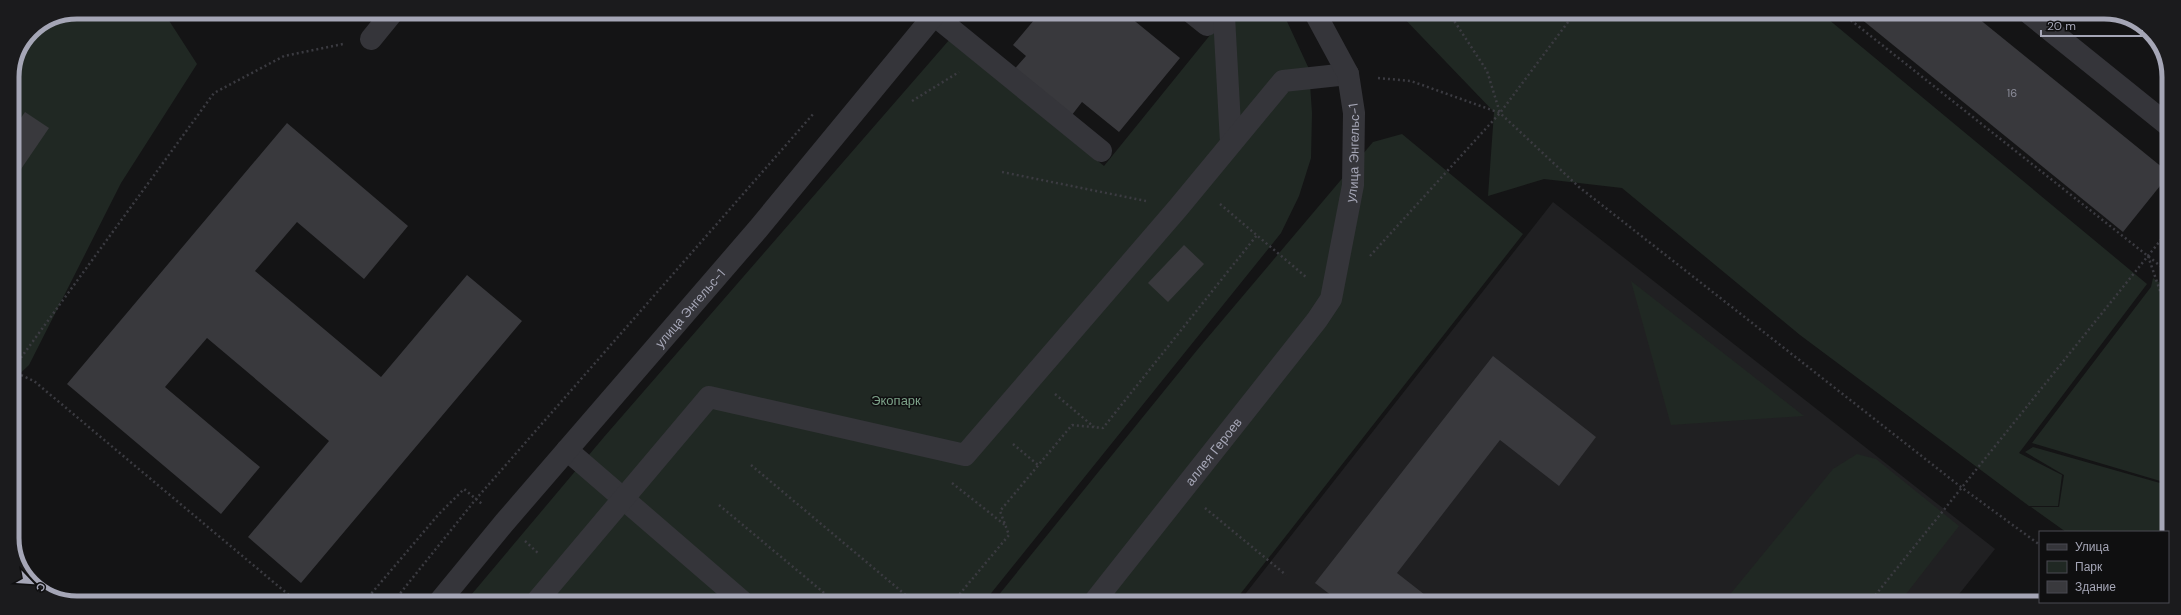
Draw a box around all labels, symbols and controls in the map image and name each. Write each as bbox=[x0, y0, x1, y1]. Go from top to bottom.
scale bar bbox=[2041, 12, 2142, 38]
text: 20 m bbox=[2047, 18, 2076, 34]
house number: 16 bbox=[2007, 86, 2017, 100]
street label: улица Энгельс-1 bbox=[1341, 102, 1363, 204]
street label: улица Энгельс-1 bbox=[651, 265, 729, 351]
park label: Экопарк bbox=[871, 392, 921, 409]
street label: аллея Героев bbox=[1181, 414, 1245, 489]
legend bbox=[2039, 531, 2169, 603]
text: Улица bbox=[2075, 539, 2109, 555]
text: Парк bbox=[2075, 559, 2103, 575]
north arrow bbox=[12, 563, 52, 603]
text: Здание bbox=[2075, 579, 2116, 595]
text: С bbox=[33, 581, 49, 594]

